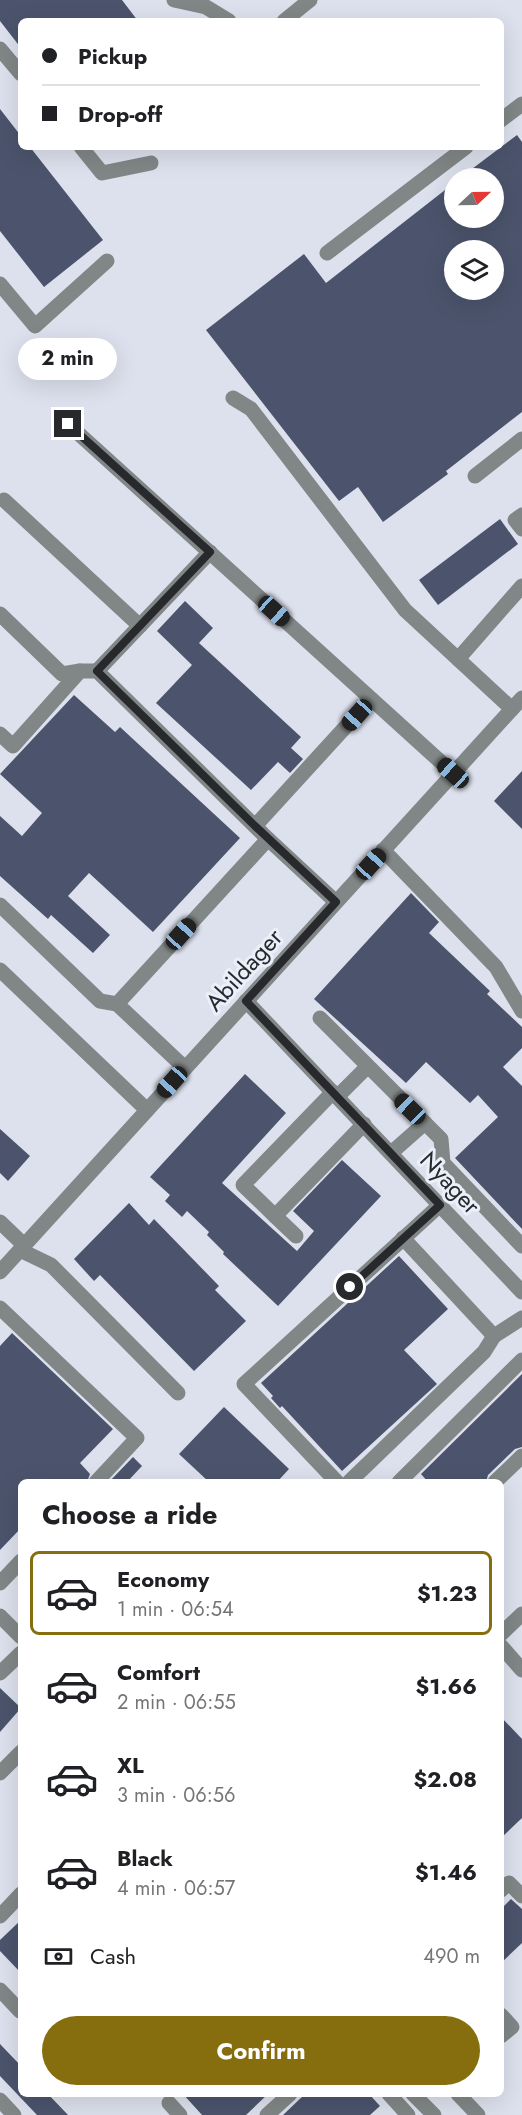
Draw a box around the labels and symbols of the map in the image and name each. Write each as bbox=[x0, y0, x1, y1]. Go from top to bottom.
north arrow bbox=[444, 168, 504, 228]
callout: 2 min bbox=[19, 337, 118, 379]
route end bbox=[54, 410, 81, 437]
car bbox=[255, 592, 293, 630]
car bbox=[338, 696, 376, 734]
car bbox=[434, 754, 472, 792]
car bbox=[352, 845, 390, 883]
car bbox=[162, 915, 200, 953]
street label: Abildager bbox=[197, 920, 291, 1019]
car bbox=[153, 1063, 191, 1101]
car bbox=[391, 1090, 429, 1128]
street label: Nyager bbox=[412, 1143, 489, 1223]
route start bbox=[336, 1273, 363, 1300]

